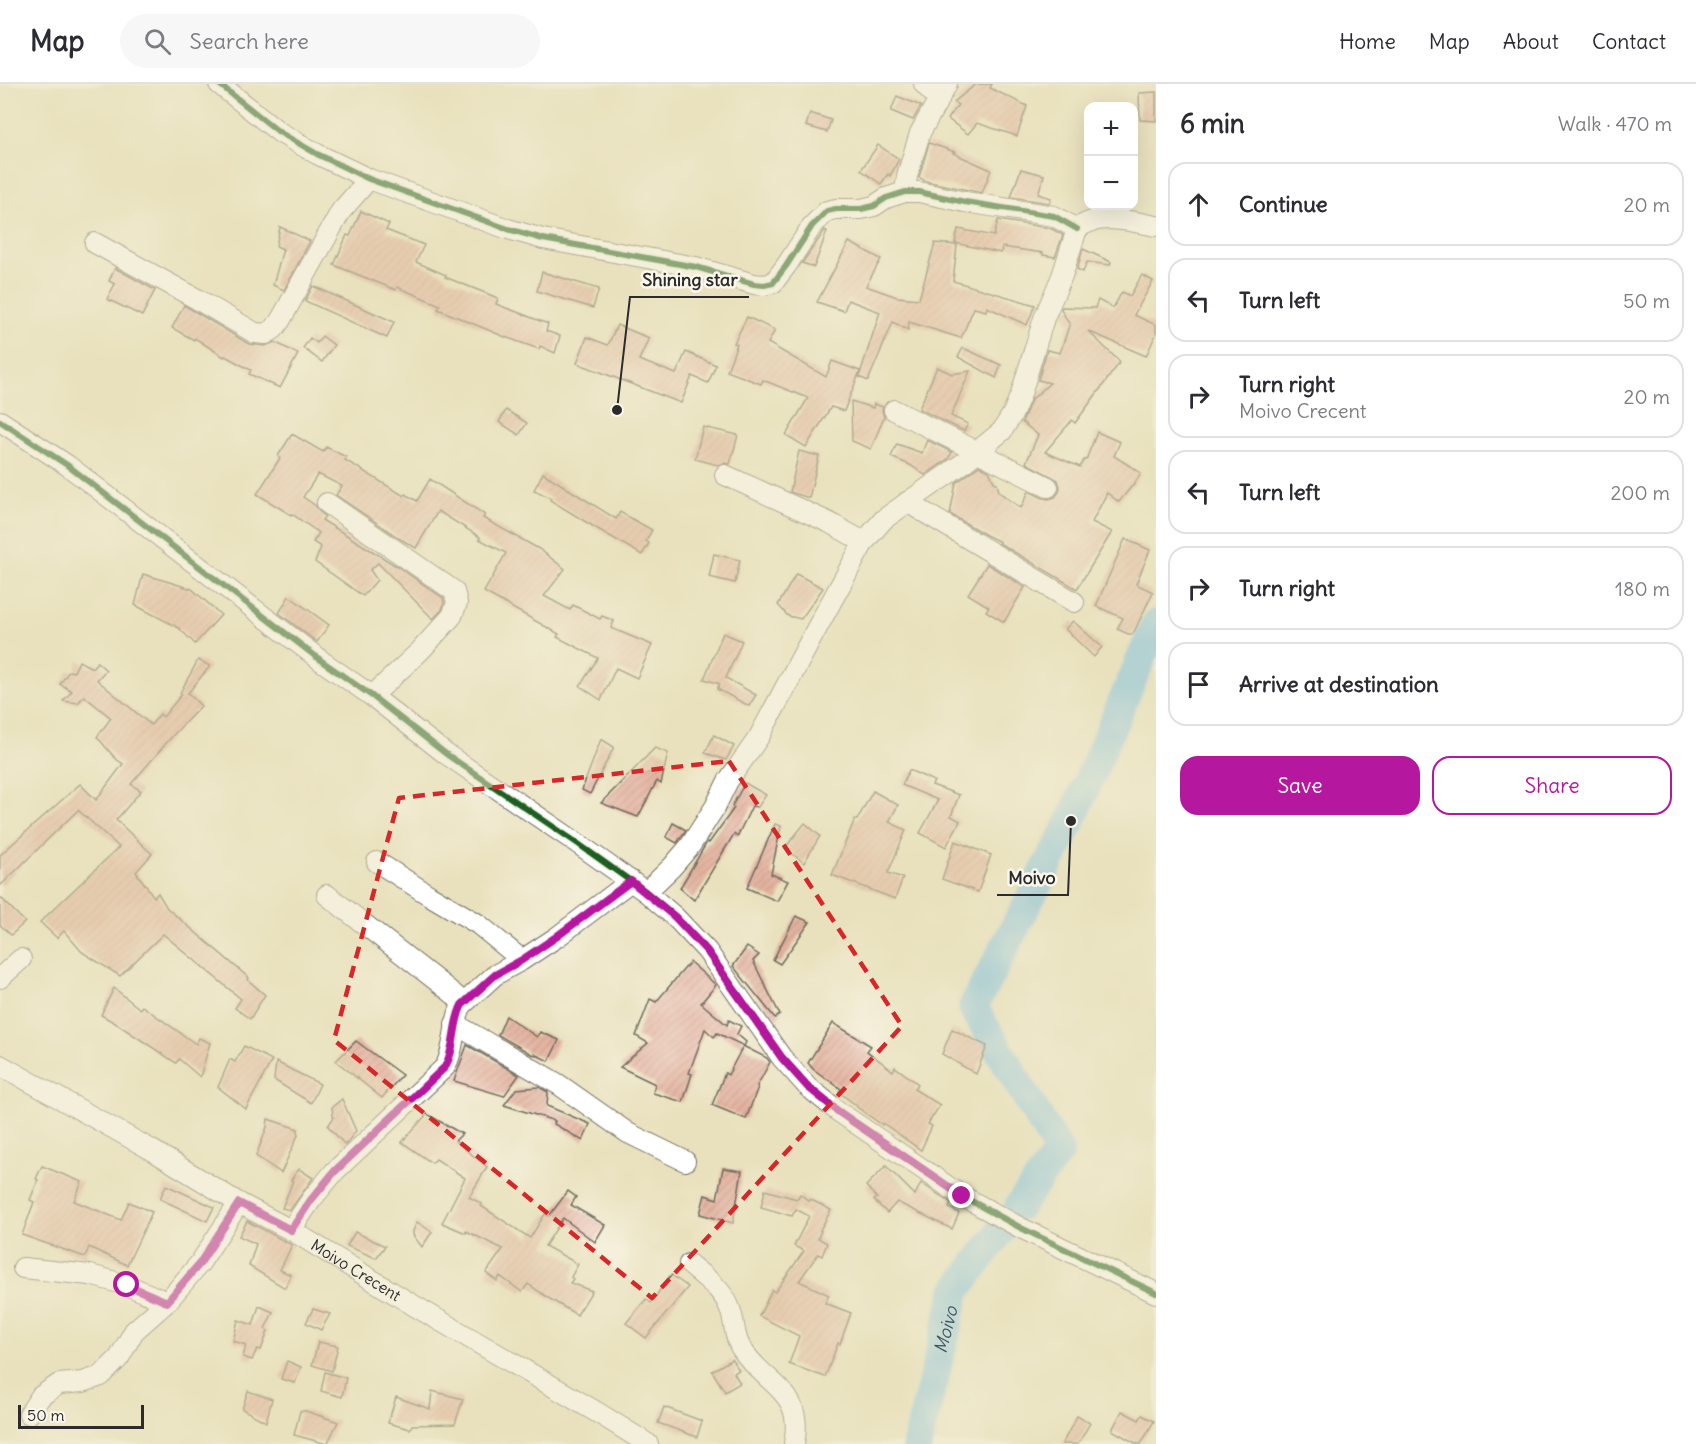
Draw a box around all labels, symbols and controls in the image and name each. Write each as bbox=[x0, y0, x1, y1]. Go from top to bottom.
search box bbox=[120, 14, 540, 68]
text: Map bbox=[30, 23, 84, 59]
icon: search bbox=[141, 25, 174, 58]
text: Search here bbox=[189, 27, 309, 55]
text: Home bbox=[1339, 28, 1396, 55]
text: Map bbox=[1429, 28, 1470, 55]
text: About bbox=[1503, 28, 1559, 55]
text: Contact bbox=[1592, 28, 1666, 55]
map controls bbox=[1084, 102, 1138, 210]
button: + bbox=[1084, 102, 1138, 156]
text: 6 min bbox=[1180, 107, 1245, 140]
text: Walk · 470 m bbox=[1558, 111, 1672, 136]
button: − bbox=[1084, 156, 1138, 210]
icon: ahead bbox=[1182, 188, 1215, 221]
text: Continue bbox=[1239, 190, 1328, 218]
text: 20 m bbox=[1624, 192, 1670, 217]
callout: Shining star bbox=[630, 261, 749, 297]
text: Shining star bbox=[642, 268, 738, 291]
icon: left bbox=[1182, 284, 1215, 317]
text: Turn left bbox=[1239, 286, 1320, 314]
text: 50 m bbox=[1623, 288, 1670, 313]
text: Turn right bbox=[1239, 370, 1335, 398]
icon: right bbox=[1182, 380, 1215, 413]
text: 20 m bbox=[1624, 384, 1670, 409]
text: Moivo Crecent bbox=[1239, 398, 1367, 423]
icon: left bbox=[1182, 476, 1215, 509]
text: Turn left bbox=[1239, 478, 1320, 506]
text: 200 m bbox=[1610, 480, 1670, 505]
icon: right bbox=[1182, 572, 1215, 605]
text: Turn right bbox=[1239, 574, 1335, 602]
text: 180 m bbox=[1615, 576, 1670, 601]
icon: arrive bbox=[1182, 668, 1215, 701]
text: Arrive at destination bbox=[1239, 670, 1439, 698]
button: Save bbox=[1180, 756, 1420, 815]
button: Share bbox=[1432, 756, 1672, 815]
callout: Moivo bbox=[997, 859, 1068, 895]
text: Moivo bbox=[1008, 866, 1056, 889]
route end bbox=[948, 1182, 974, 1208]
street label: Moivo Crecent bbox=[307, 1235, 405, 1306]
route start bbox=[113, 1271, 139, 1297]
water label: Moivo bbox=[929, 1303, 963, 1355]
scale bar bbox=[18, 1402, 144, 1430]
text: 50 m bbox=[27, 1405, 65, 1425]

